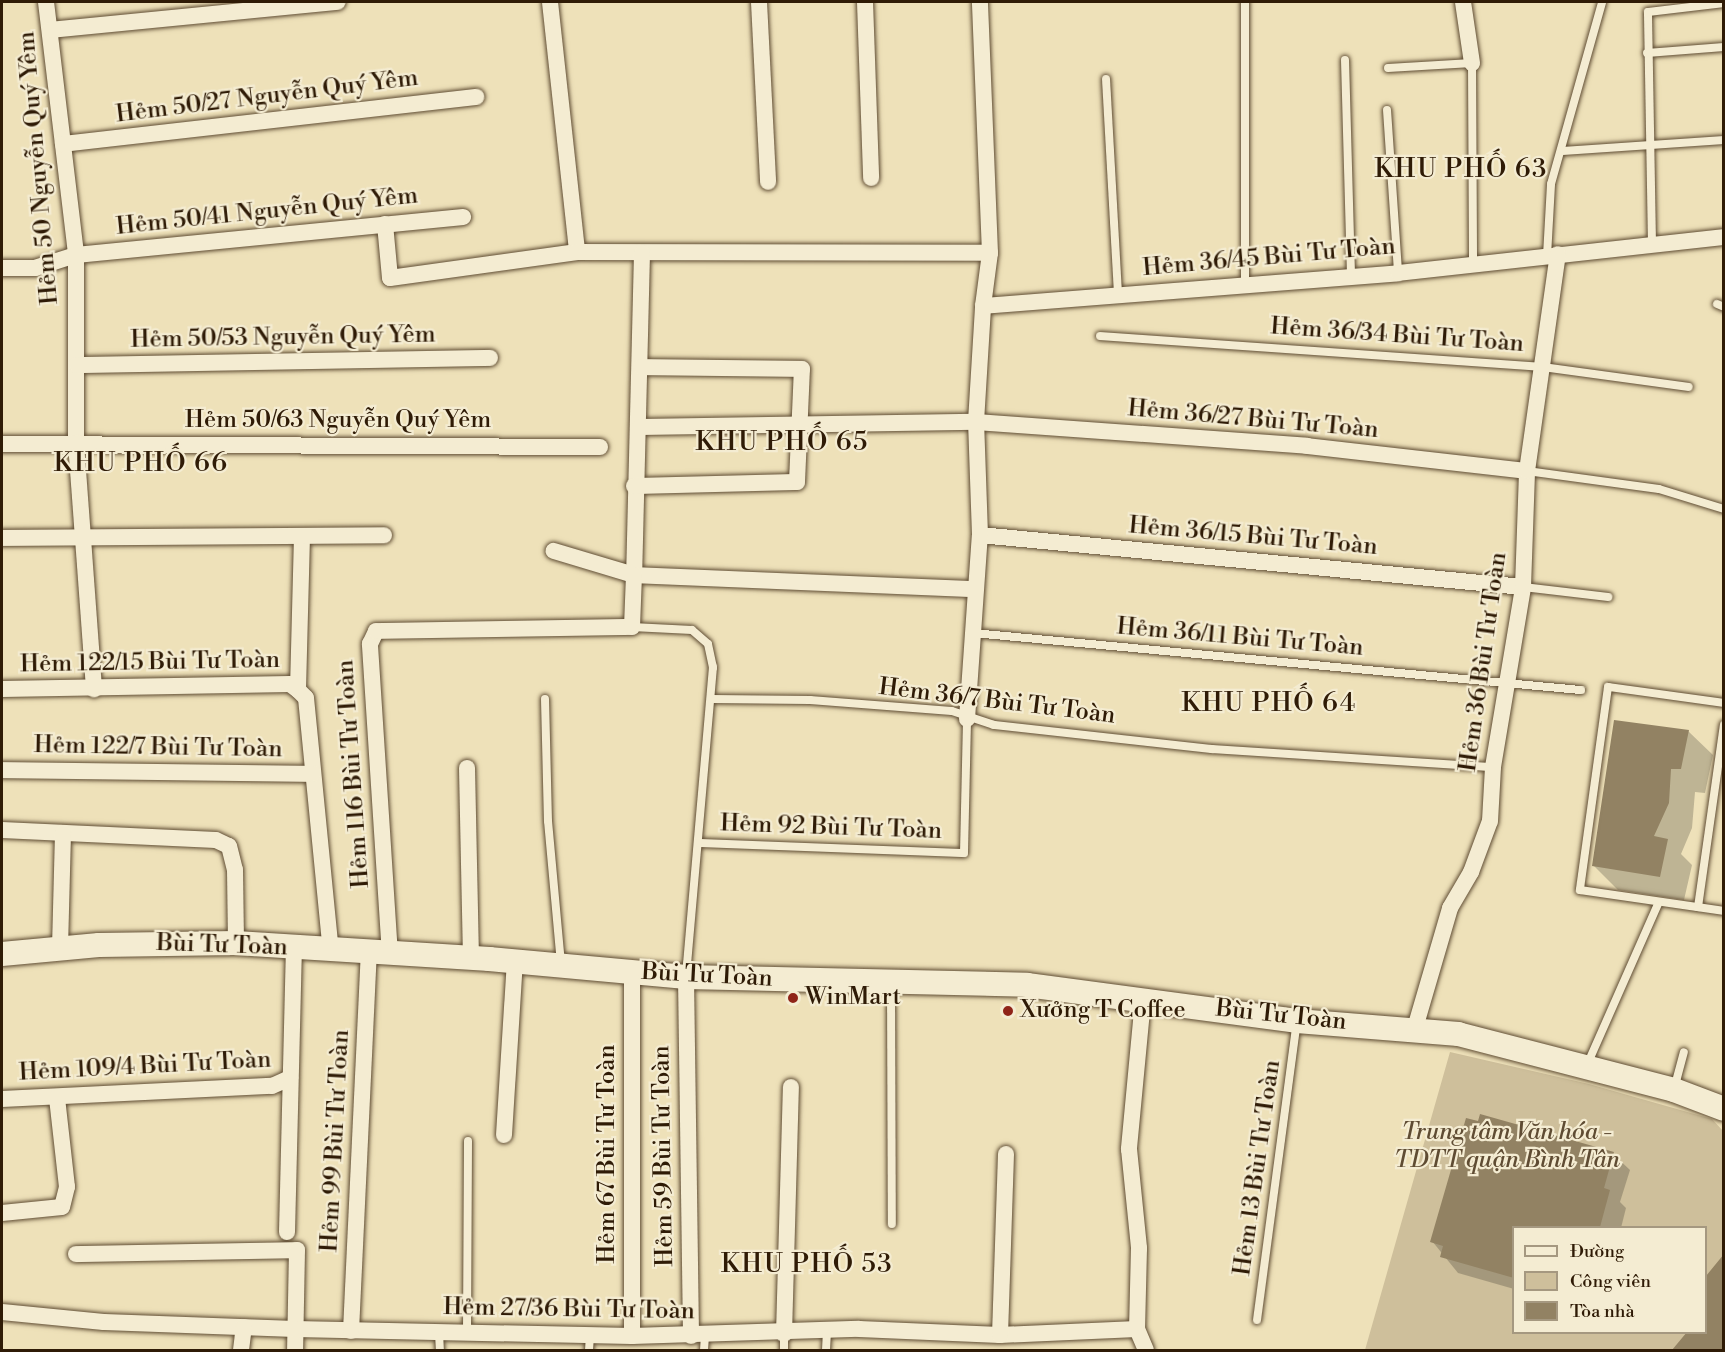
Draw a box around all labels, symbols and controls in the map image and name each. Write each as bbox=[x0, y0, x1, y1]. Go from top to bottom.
street label: Hẻm 50 Nguyễn Quý Yêm bbox=[13, 30, 65, 306]
street label: Hẻm 50/27 Nguyễn Quý Yêm bbox=[114, 64, 420, 130]
district label: KHU PHỐ 63 bbox=[1374, 154, 1548, 186]
street label: Hẻm 50/41 Nguyễn Quý Yêm bbox=[115, 182, 419, 242]
street label: Hẻm 36/45 Bùi Tư Toàn bbox=[1141, 233, 1397, 283]
street label: Hẻm 36/34 Bùi Tư Toàn bbox=[1269, 313, 1525, 359]
street label: Hẻm 50/53 Nguyễn Quý Yêm bbox=[130, 321, 436, 355]
street label: Hẻm 36/27 Bùi Tư Toàn bbox=[1126, 395, 1380, 445]
street label: Hẻm 50/63 Nguyễn Quý Yêm bbox=[185, 407, 491, 435]
district label: KHU PHỐ 65 bbox=[695, 427, 869, 459]
district label: KHU PHỐ 66 bbox=[53, 448, 229, 480]
street label: Hẻm 36/15 Bùi Tư Toàn bbox=[1127, 512, 1379, 562]
street label: Hẻm 36 Bùi Tư Toàn bbox=[1454, 550, 1514, 774]
street label: Hẻm 36/11 Bùi Tư Toàn bbox=[1115, 613, 1365, 663]
street label: Hẻm 122/15 Bùi Tư Toàn bbox=[20, 646, 280, 680]
street label: Hẻm 116 Bùi Tư Toàn bbox=[332, 659, 376, 889]
street label: Hẻm 36/7 Bùi Tư Toàn bbox=[877, 673, 1117, 731]
district label: KHU PHỐ 64 bbox=[1181, 688, 1357, 720]
street label: Hẻm 122/7 Bùi Tư Toàn bbox=[33, 731, 283, 765]
street label: Hẻm 92 Bùi Tư Toàn bbox=[720, 810, 942, 846]
street label: Bùi Tư Toàn bbox=[156, 929, 288, 963]
street label: Bùi Tư Toàn bbox=[641, 958, 773, 994]
place label: WinMart bbox=[805, 984, 901, 1012]
marker: WinMart bbox=[786, 991, 800, 1005]
street label: Bùi Tư Toàn bbox=[1214, 995, 1348, 1037]
place label: Xưởng T Coffee bbox=[1020, 997, 1186, 1025]
marker: Xưởng T Coffee bbox=[1001, 1004, 1015, 1018]
street label: Hẻm 99 Bùi Tư Toàn bbox=[316, 1029, 356, 1253]
street label: Hẻm 67 Bùi Tư Toàn bbox=[594, 1044, 622, 1264]
street label: Hẻm 59 Bùi Tư Toàn bbox=[648, 1045, 680, 1267]
street label: Hẻm 109/4 Bùi Tư Toàn bbox=[18, 1046, 272, 1088]
street label: Hẻm 13 Bùi Tư Toàn bbox=[1229, 1058, 1287, 1278]
park label: Trung tâm Văn hóa - TDTT quận Bình Tân bbox=[1394, 1119, 1620, 1175]
legend bbox=[1512, 1226, 1707, 1334]
text: Đường bbox=[1570, 1240, 1624, 1263]
district label: KHU PHỐ 53 bbox=[721, 1249, 893, 1281]
text: Công viên bbox=[1570, 1270, 1651, 1293]
street label: Hẻm 27/36 Bùi Tư Toàn bbox=[443, 1293, 695, 1327]
text: Tòa nhà bbox=[1570, 1300, 1635, 1323]

